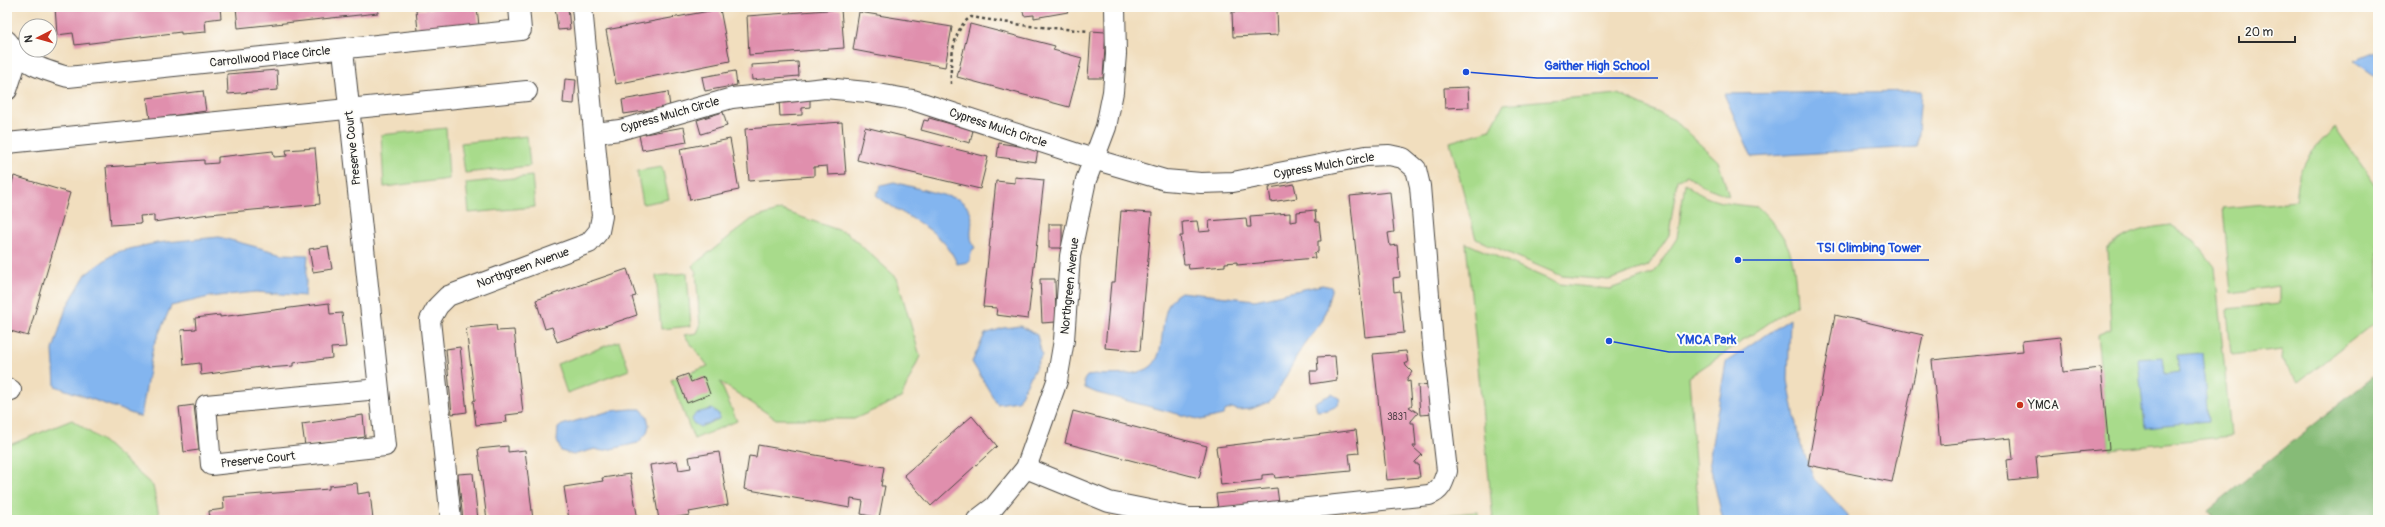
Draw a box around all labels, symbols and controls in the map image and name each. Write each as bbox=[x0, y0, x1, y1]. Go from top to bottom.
north arrow bbox=[18, 18, 58, 58]
scale bar bbox=[2239, 18, 2295, 44]
text: 20 m bbox=[2245, 25, 2274, 40]
text: N bbox=[22, 34, 35, 43]
street label: Carrollwood Place Circle bbox=[209, 43, 331, 71]
callout: Gaither High School bbox=[1537, 53, 1658, 78]
text: Gaither High School bbox=[1544, 58, 1650, 74]
street label: Cypress Mulch Circle bbox=[619, 94, 721, 136]
street label: Cypress Mulch Circle bbox=[947, 105, 1049, 151]
street label: Preserve Court bbox=[342, 110, 364, 186]
street label: Cypress Mulch Circle bbox=[1272, 150, 1376, 182]
callout: TSI Climbing Tower bbox=[1808, 235, 1929, 260]
street label: Northgreen Avenue bbox=[1057, 237, 1083, 335]
text: TSI Climbing Tower bbox=[1816, 240, 1922, 256]
street label: Northgreen Avenue bbox=[475, 244, 571, 292]
callout: YMCA Park bbox=[1669, 327, 1744, 352]
text: YMCA Park bbox=[1677, 332, 1737, 348]
place label: YMCA bbox=[2027, 398, 2059, 413]
marker: YMCA bbox=[2015, 400, 2025, 410]
house number: 3831 bbox=[1387, 411, 1407, 423]
street label: Preserve Court bbox=[220, 449, 296, 471]

